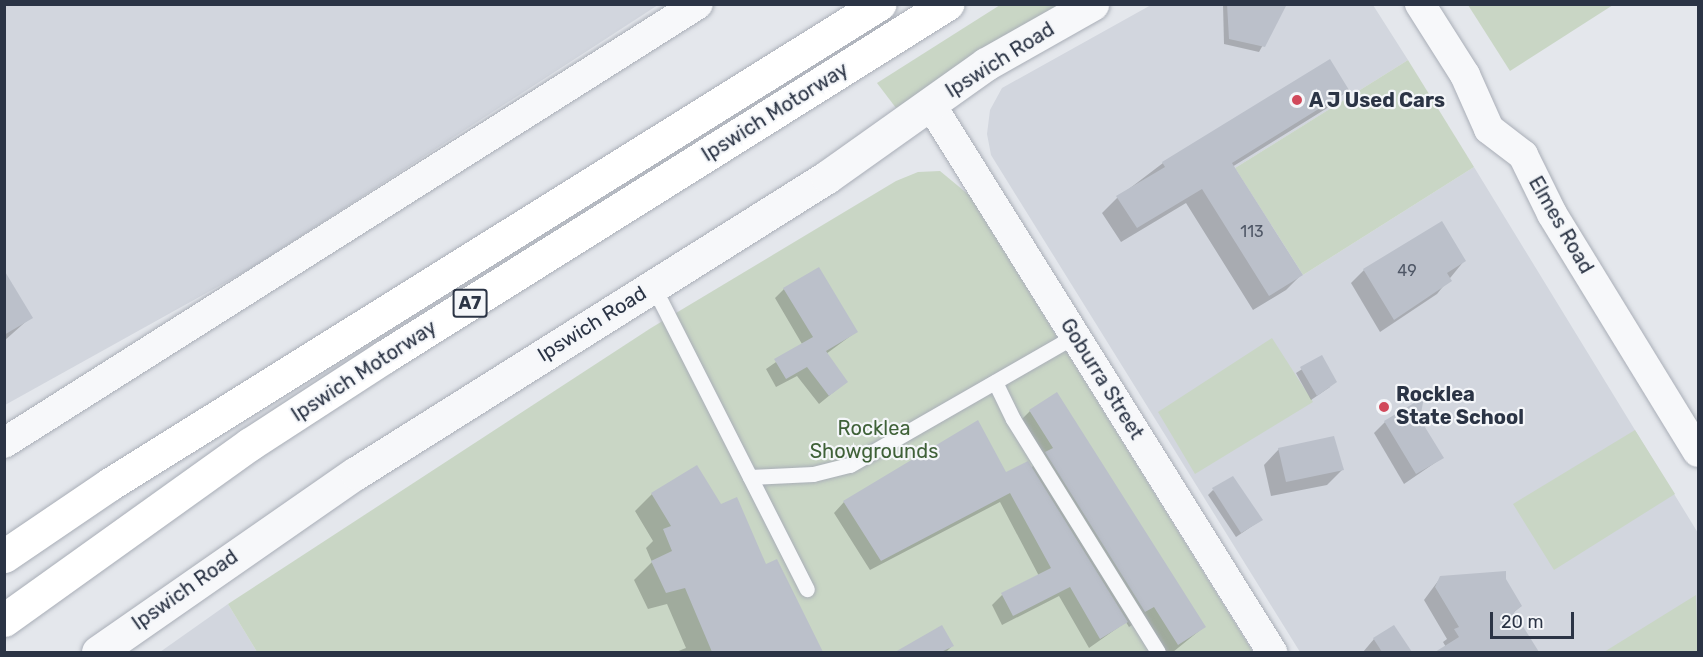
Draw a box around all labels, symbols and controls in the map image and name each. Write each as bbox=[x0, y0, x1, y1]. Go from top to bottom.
street label: Ipswich Road bbox=[941, 17, 1059, 103]
street label: Ipswich Motorway bbox=[697, 57, 853, 167]
place label: A J Used Cars bbox=[1309, 88, 1446, 112]
marker: A J Used Cars bbox=[1290, 93, 1304, 107]
street label: Elmes Road bbox=[1523, 172, 1599, 278]
house number: 113 bbox=[1240, 222, 1264, 242]
house number: 49 bbox=[1397, 261, 1417, 281]
street label: Ipswich Road bbox=[533, 281, 651, 367]
road number: A7 bbox=[452, 288, 488, 318]
street label: Goburra Street bbox=[1055, 314, 1149, 444]
street label: Ipswich Motorway bbox=[287, 315, 441, 427]
place label: Rocklea State School bbox=[1396, 383, 1524, 430]
marker: Rocklea State School bbox=[1377, 400, 1391, 414]
park label: Rocklea Showgrounds bbox=[810, 417, 938, 464]
street label: Ipswich Road bbox=[127, 545, 243, 635]
scale bar bbox=[1493, 600, 1577, 638]
text: 20 m bbox=[1501, 611, 1543, 633]

